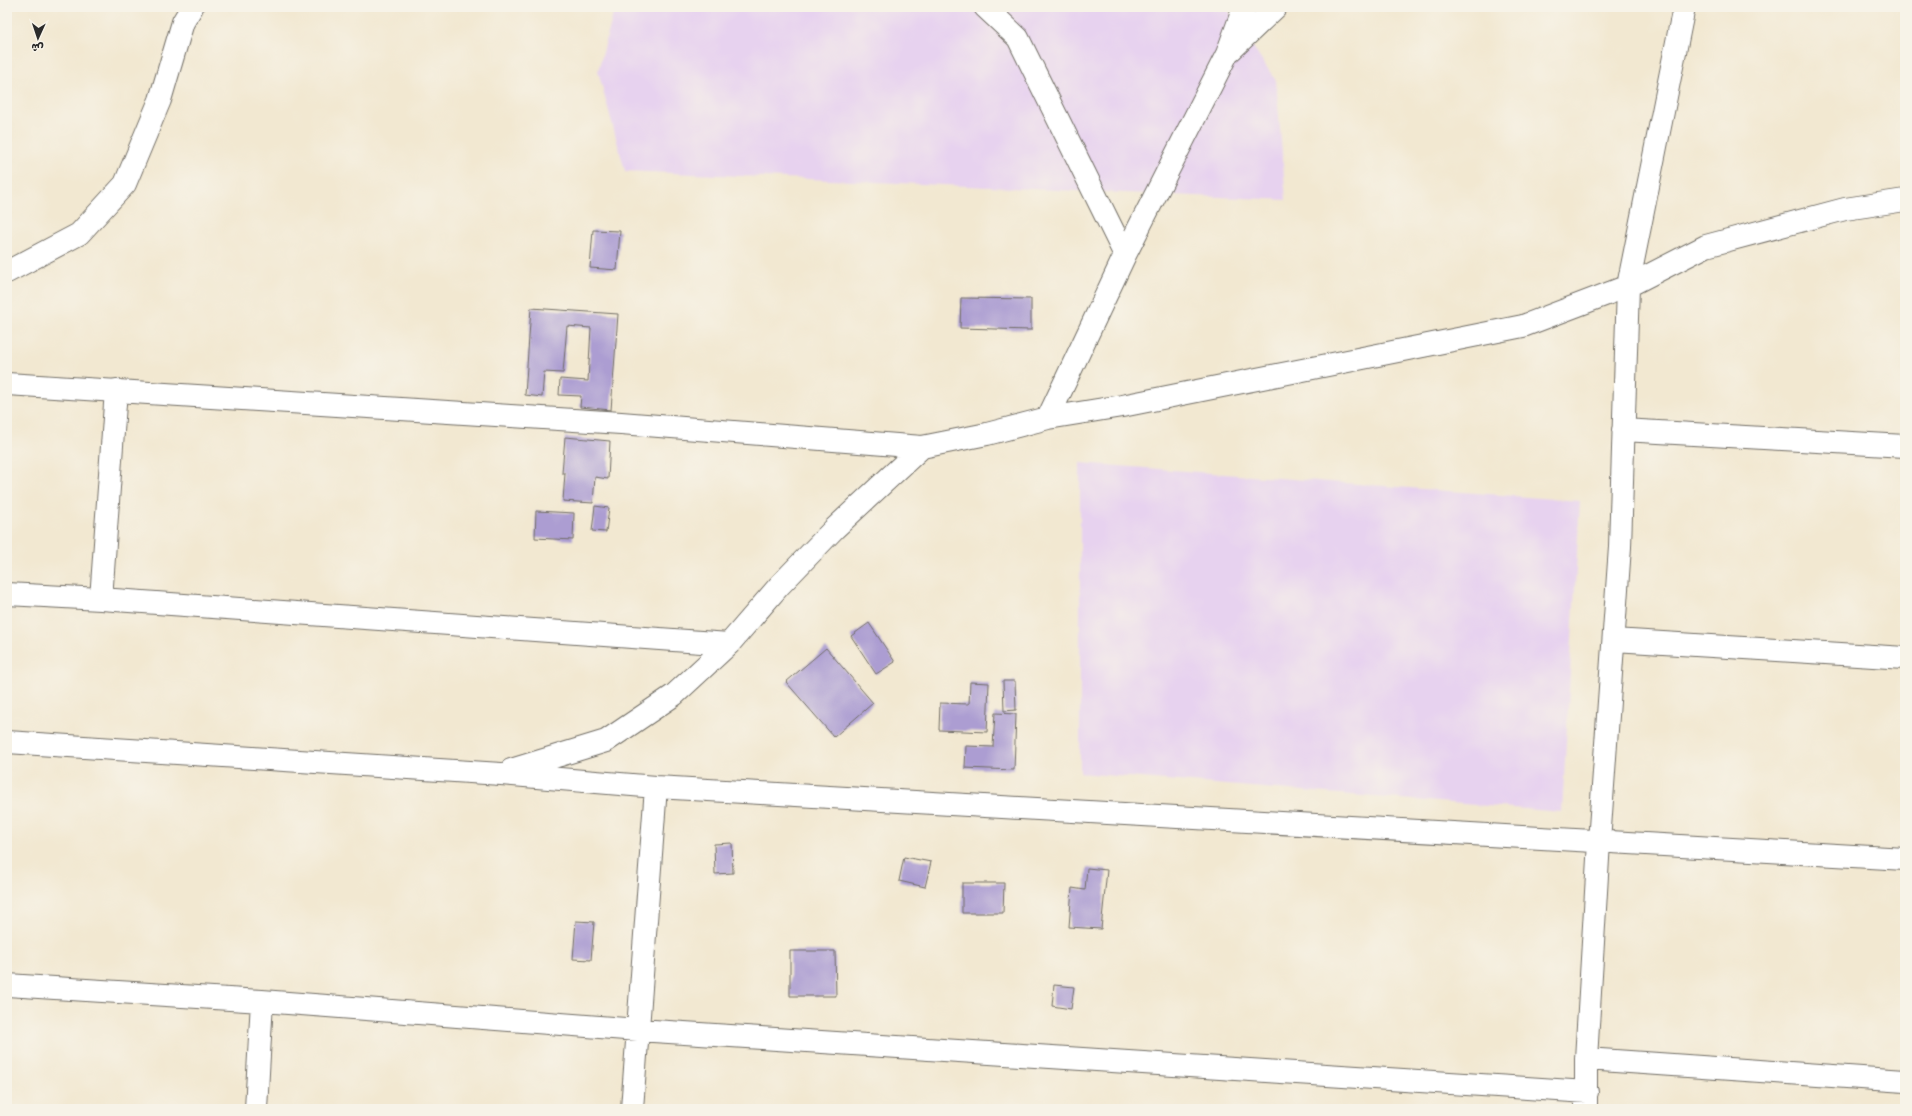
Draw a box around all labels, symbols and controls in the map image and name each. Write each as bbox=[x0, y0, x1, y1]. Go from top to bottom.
north arrow bbox=[18, 18, 58, 58]
text: ش bbox=[31, 38, 44, 57]

